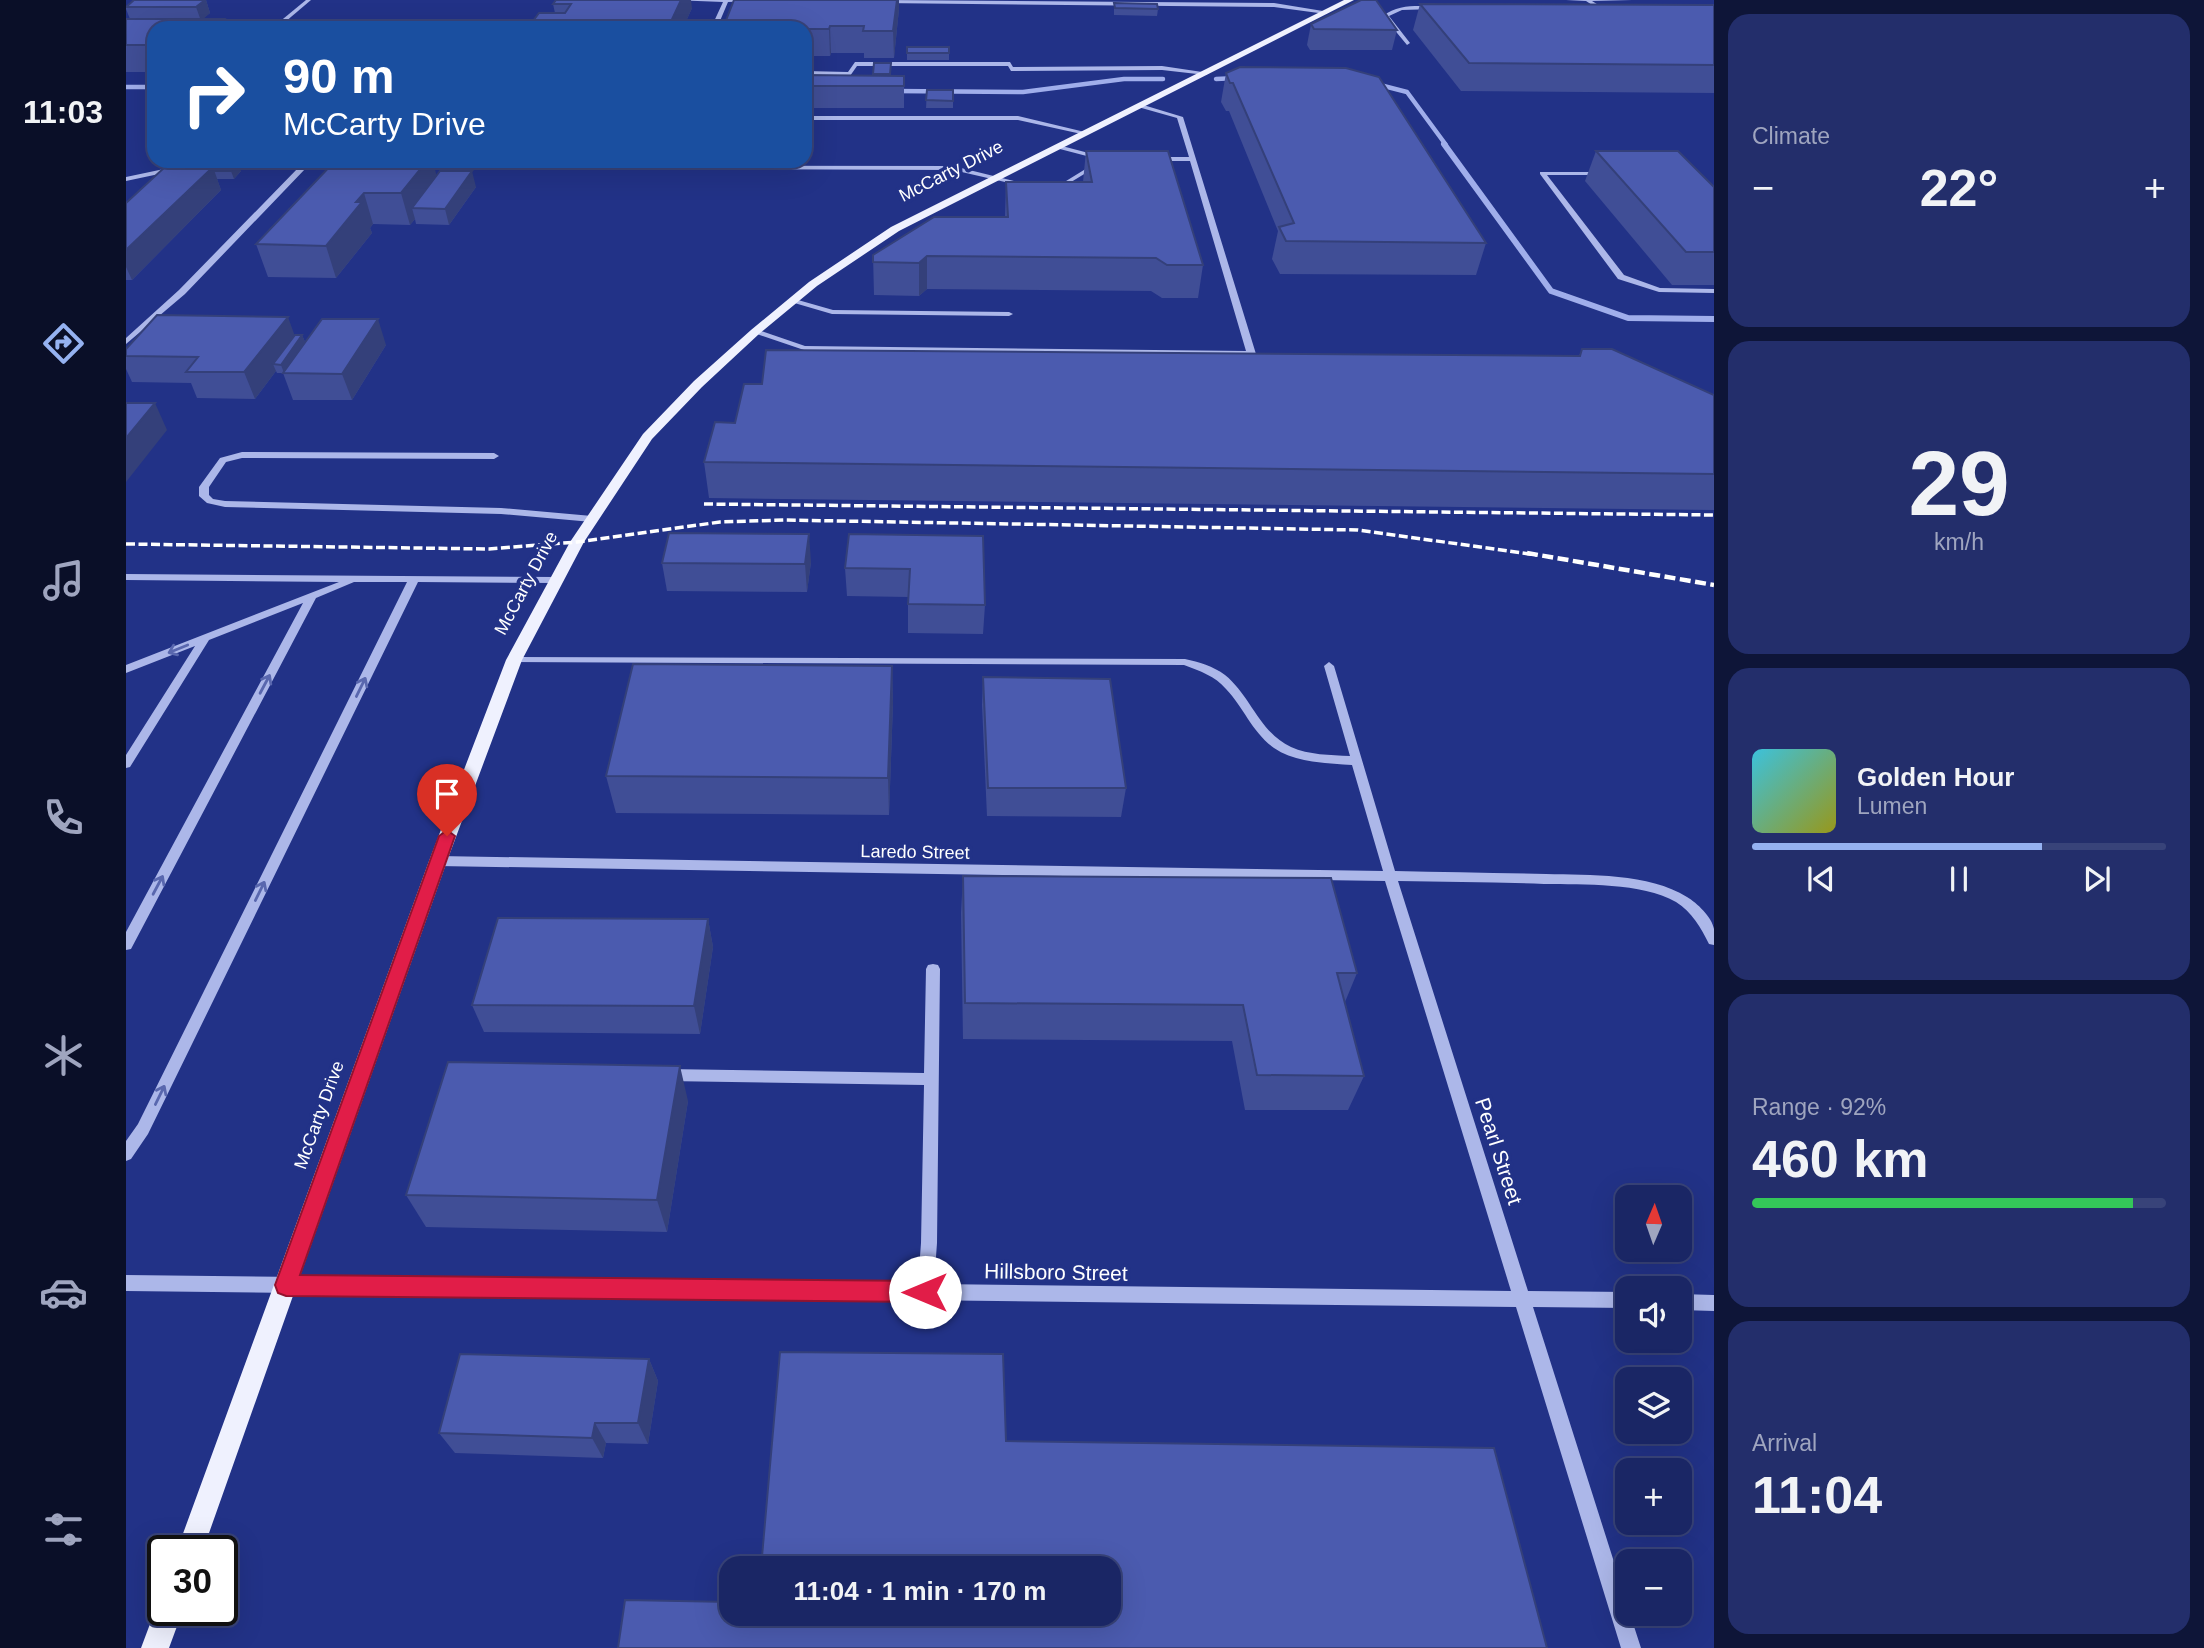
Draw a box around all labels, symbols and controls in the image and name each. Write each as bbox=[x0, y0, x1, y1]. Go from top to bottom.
icon: right bbox=[168, 49, 259, 140]
text: 90 m bbox=[283, 49, 395, 103]
text: 11:03 bbox=[23, 94, 103, 130]
text: McCarty Drive bbox=[283, 106, 486, 142]
text: Climate bbox=[1752, 123, 1830, 149]
street label: McCarty Drive bbox=[896, 136, 1006, 206]
text: 22° bbox=[1920, 159, 1998, 217]
text: − bbox=[1752, 167, 1774, 209]
text: + bbox=[2144, 167, 2166, 209]
icon: directions bbox=[39, 319, 88, 368]
text: 29 bbox=[1908, 433, 2010, 534]
street label: McCarty Drive bbox=[490, 528, 562, 638]
text: km/h bbox=[1934, 529, 1984, 555]
icon: music bbox=[39, 556, 88, 605]
one-way arrow bbox=[168, 643, 189, 656]
one-way arrow bbox=[259, 674, 272, 695]
one-way arrow bbox=[355, 677, 368, 698]
text: Golden Hour bbox=[1857, 762, 2014, 792]
pin bbox=[417, 764, 477, 836]
icon: arrive bbox=[428, 775, 466, 813]
icon: phone bbox=[39, 793, 88, 842]
text: Lumen bbox=[1857, 793, 1927, 819]
street label: Laredo Street bbox=[860, 841, 970, 863]
icon: previous bbox=[1802, 860, 1840, 898]
icon: pause bbox=[1940, 860, 1978, 898]
icon: next bbox=[2078, 860, 2116, 898]
one-way arrow bbox=[152, 875, 165, 896]
one-way arrow bbox=[254, 881, 268, 902]
icon: climate bbox=[39, 1031, 88, 1080]
street label: McCarty Drive bbox=[290, 1058, 348, 1172]
one-way arrow bbox=[153, 1085, 167, 1106]
text: Range · 92% bbox=[1752, 1094, 1886, 1120]
street label: Pearl Street bbox=[1471, 1095, 1527, 1207]
text: 460 km bbox=[1752, 1130, 1928, 1188]
north arrow bbox=[1615, 1185, 1692, 1262]
map controls bbox=[1615, 1185, 1692, 1626]
position arrow bbox=[888, 1255, 962, 1329]
street label: Hillsboro Street bbox=[984, 1259, 1128, 1285]
icon: car bbox=[39, 1268, 88, 1317]
button: sound bbox=[1615, 1276, 1692, 1353]
button: layers bbox=[1615, 1367, 1692, 1444]
text: Arrival bbox=[1752, 1430, 1817, 1456]
button: + bbox=[1615, 1458, 1692, 1535]
text: 11:04 bbox=[1752, 1466, 1882, 1524]
icon: filters bbox=[39, 1505, 88, 1554]
speed limit sign: 30 bbox=[147, 1535, 238, 1626]
button: − bbox=[1615, 1549, 1692, 1626]
text: 11:04 · 1 min · 170 m bbox=[794, 1576, 1046, 1606]

